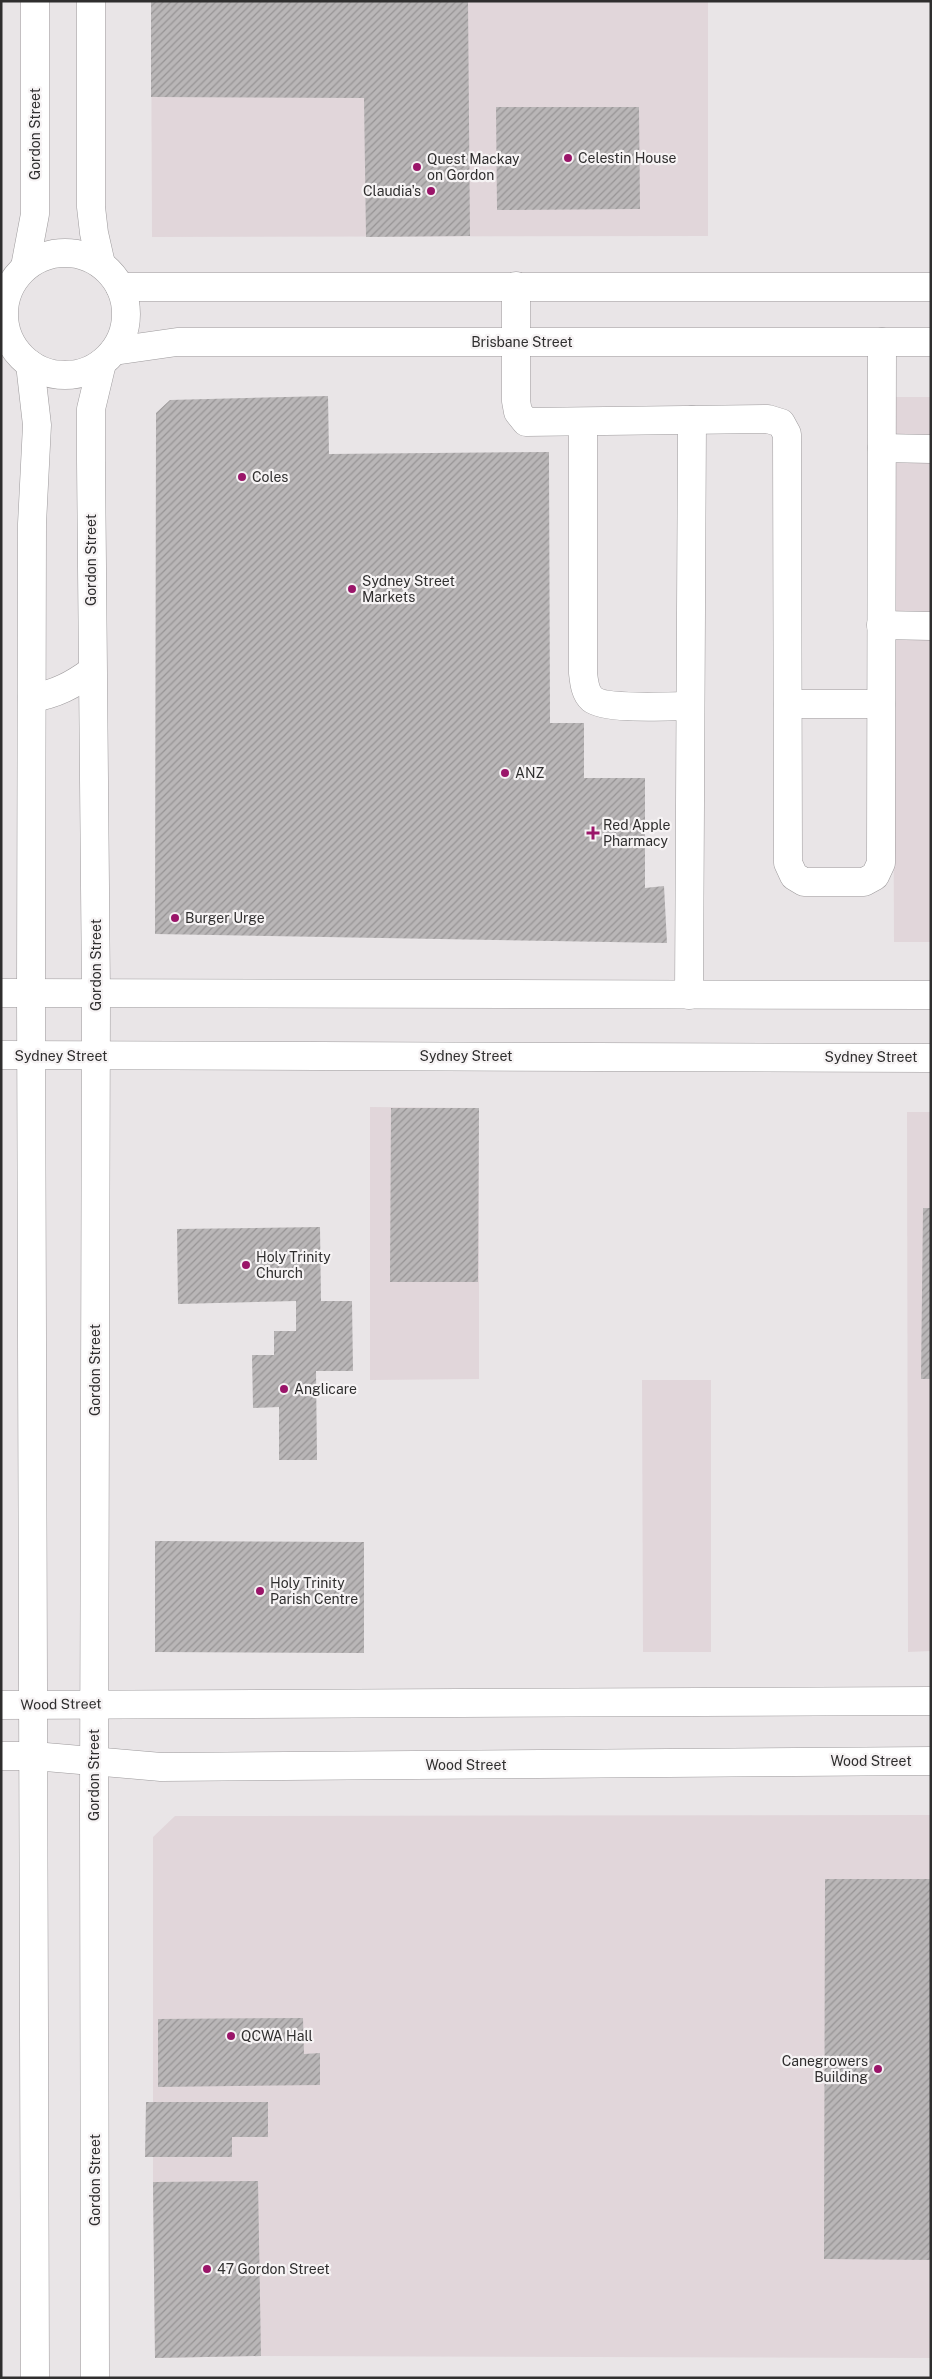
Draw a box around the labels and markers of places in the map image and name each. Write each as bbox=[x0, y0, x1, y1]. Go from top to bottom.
place label: Celestin House bbox=[578, 150, 676, 166]
place label: Quest Mackay on Gordon bbox=[427, 151, 520, 183]
marker: Celestin House bbox=[562, 152, 574, 164]
marker: Quest Mackay on Gordon bbox=[411, 161, 423, 173]
place label: Claudia's bbox=[363, 183, 421, 199]
marker: Claudia's bbox=[425, 185, 437, 197]
place label: Coles bbox=[252, 469, 288, 485]
marker: Coles bbox=[236, 471, 248, 483]
place label: Sydney Street Markets bbox=[362, 573, 455, 605]
marker: Sydney Street Markets bbox=[346, 583, 358, 595]
place label: ANZ bbox=[515, 765, 544, 781]
marker: ANZ bbox=[499, 767, 511, 779]
place label: Red Apple Pharmacy bbox=[603, 817, 670, 849]
marker: Red Apple Pharmacy bbox=[587, 827, 599, 839]
place label: Burger Urge bbox=[185, 910, 265, 926]
marker: Burger Urge bbox=[169, 912, 181, 924]
place label: Holy Trinity Church bbox=[256, 1249, 331, 1281]
marker: Holy Trinity Church bbox=[240, 1259, 252, 1271]
place label: Anglicare bbox=[294, 1381, 357, 1397]
marker: Anglicare bbox=[278, 1383, 290, 1395]
place label: Holy Trinity Parish Centre bbox=[270, 1575, 358, 1607]
marker: Holy Trinity Parish Centre bbox=[254, 1585, 266, 1597]
place label: QCWA Hall bbox=[241, 2028, 313, 2044]
marker: QCWA Hall bbox=[225, 2030, 237, 2042]
place label: Canegrowers Building bbox=[782, 2053, 868, 2085]
marker: Canegrowers Building bbox=[872, 2063, 884, 2075]
place label: 47 Gordon Street bbox=[217, 2261, 330, 2277]
marker: 47 Gordon Street bbox=[201, 2263, 213, 2275]

